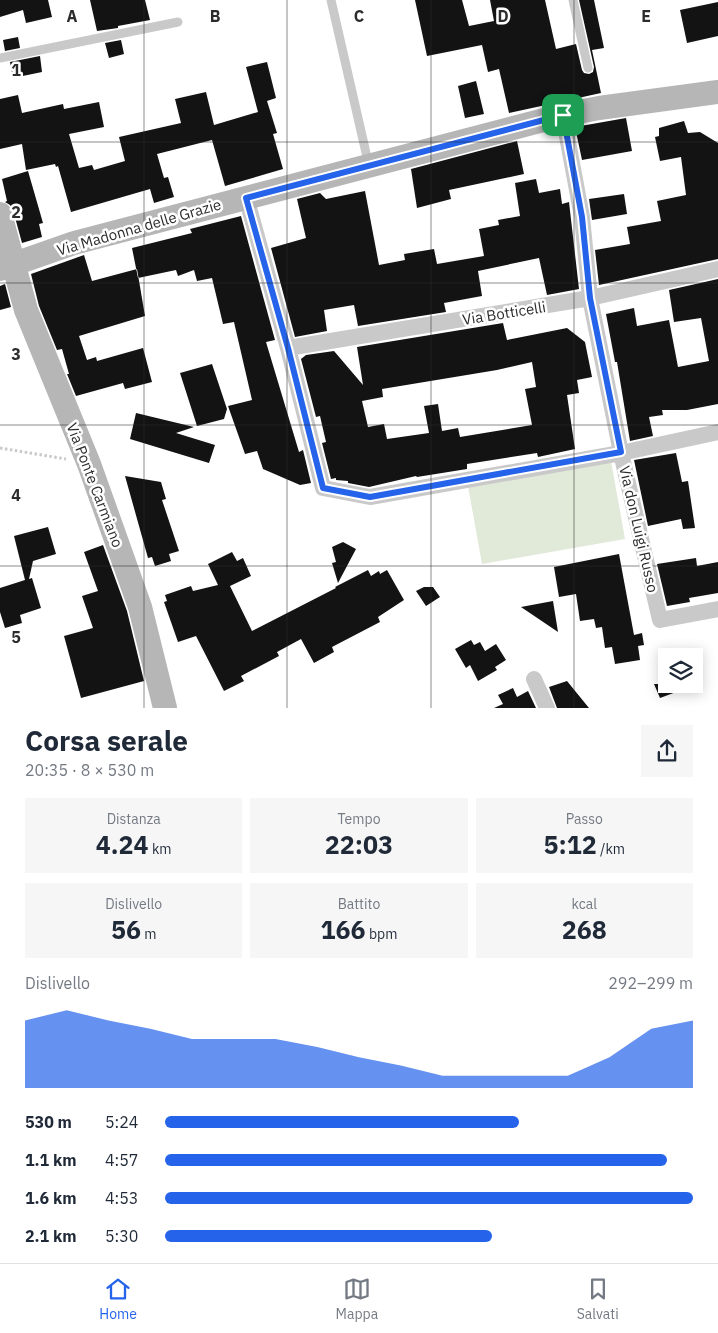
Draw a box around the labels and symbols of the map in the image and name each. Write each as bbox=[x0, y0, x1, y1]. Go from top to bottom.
text: A bbox=[67, 6, 78, 26]
text: B bbox=[210, 6, 221, 26]
text: C bbox=[354, 6, 364, 26]
text: D bbox=[497, 6, 509, 26]
text: E bbox=[641, 6, 651, 26]
text: 1 bbox=[11, 60, 21, 80]
pin bbox=[542, 94, 584, 136]
street label: Via Madonna delle Grazie bbox=[55, 194, 223, 260]
text: 2 bbox=[11, 202, 21, 222]
street label: Via Botticelli bbox=[461, 297, 547, 329]
text: 3 bbox=[11, 344, 21, 364]
street label: Via Ponte Carmiano bbox=[63, 420, 127, 550]
street label: Via don Luigi Russo bbox=[615, 464, 663, 594]
text: 4 bbox=[11, 485, 21, 505]
text: 5 bbox=[11, 627, 21, 647]

